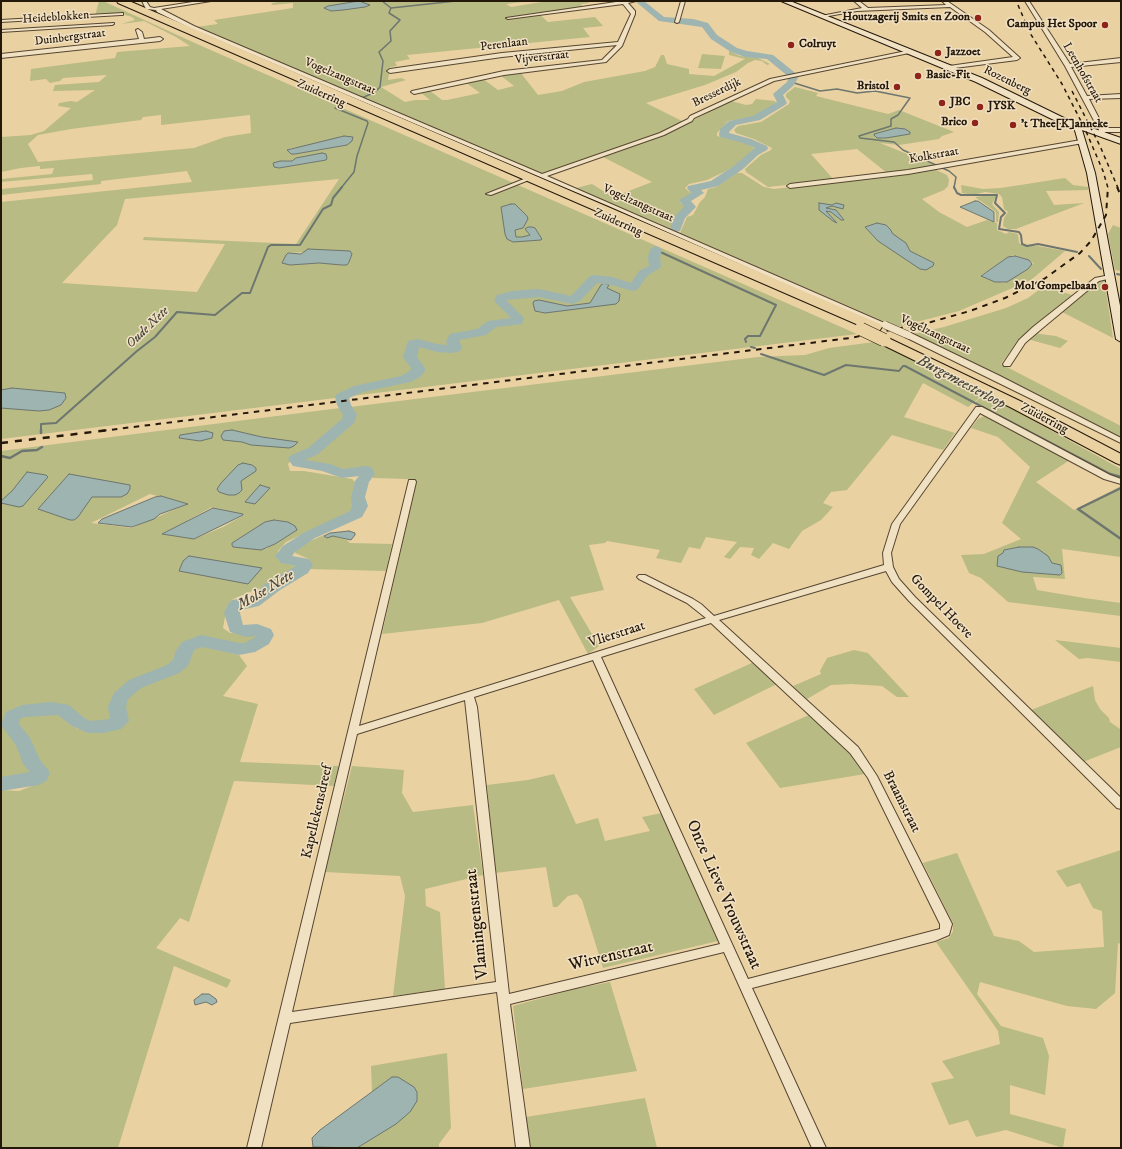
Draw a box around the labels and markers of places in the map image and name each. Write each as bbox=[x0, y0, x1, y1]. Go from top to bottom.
place label: Houtzagerij Smits en Zoon bbox=[842, 11, 970, 25]
marker: Houtzagerij Smits en Zoon bbox=[973, 13, 983, 23]
place label: Campus Het Spoor bbox=[1007, 18, 1097, 32]
marker: Campus Het Spoor bbox=[1100, 20, 1110, 30]
place label: Colruyt bbox=[799, 38, 836, 52]
marker: Colruyt bbox=[786, 40, 796, 50]
place label: Jazzoet bbox=[946, 46, 981, 60]
marker: Jazzoet bbox=[933, 48, 943, 58]
place label: Basic-Fit bbox=[926, 69, 970, 83]
marker: Basic-Fit bbox=[913, 71, 923, 81]
place label: Bristol bbox=[857, 80, 889, 94]
marker: Bristol bbox=[892, 82, 902, 92]
place label: JBC bbox=[950, 96, 970, 110]
marker: JBC bbox=[937, 98, 947, 108]
place label: JYSK bbox=[988, 100, 1015, 114]
marker: JYSK bbox=[975, 102, 985, 112]
place label: Brico bbox=[941, 116, 967, 130]
marker: Brico bbox=[970, 118, 980, 128]
place label: 't Thee[K]anneke bbox=[1021, 118, 1108, 132]
marker: 't Thee[K]anneke bbox=[1008, 120, 1018, 130]
place label: Mol Gompelbaan bbox=[1014, 280, 1097, 294]
marker: Mol Gompelbaan bbox=[1100, 282, 1110, 292]

